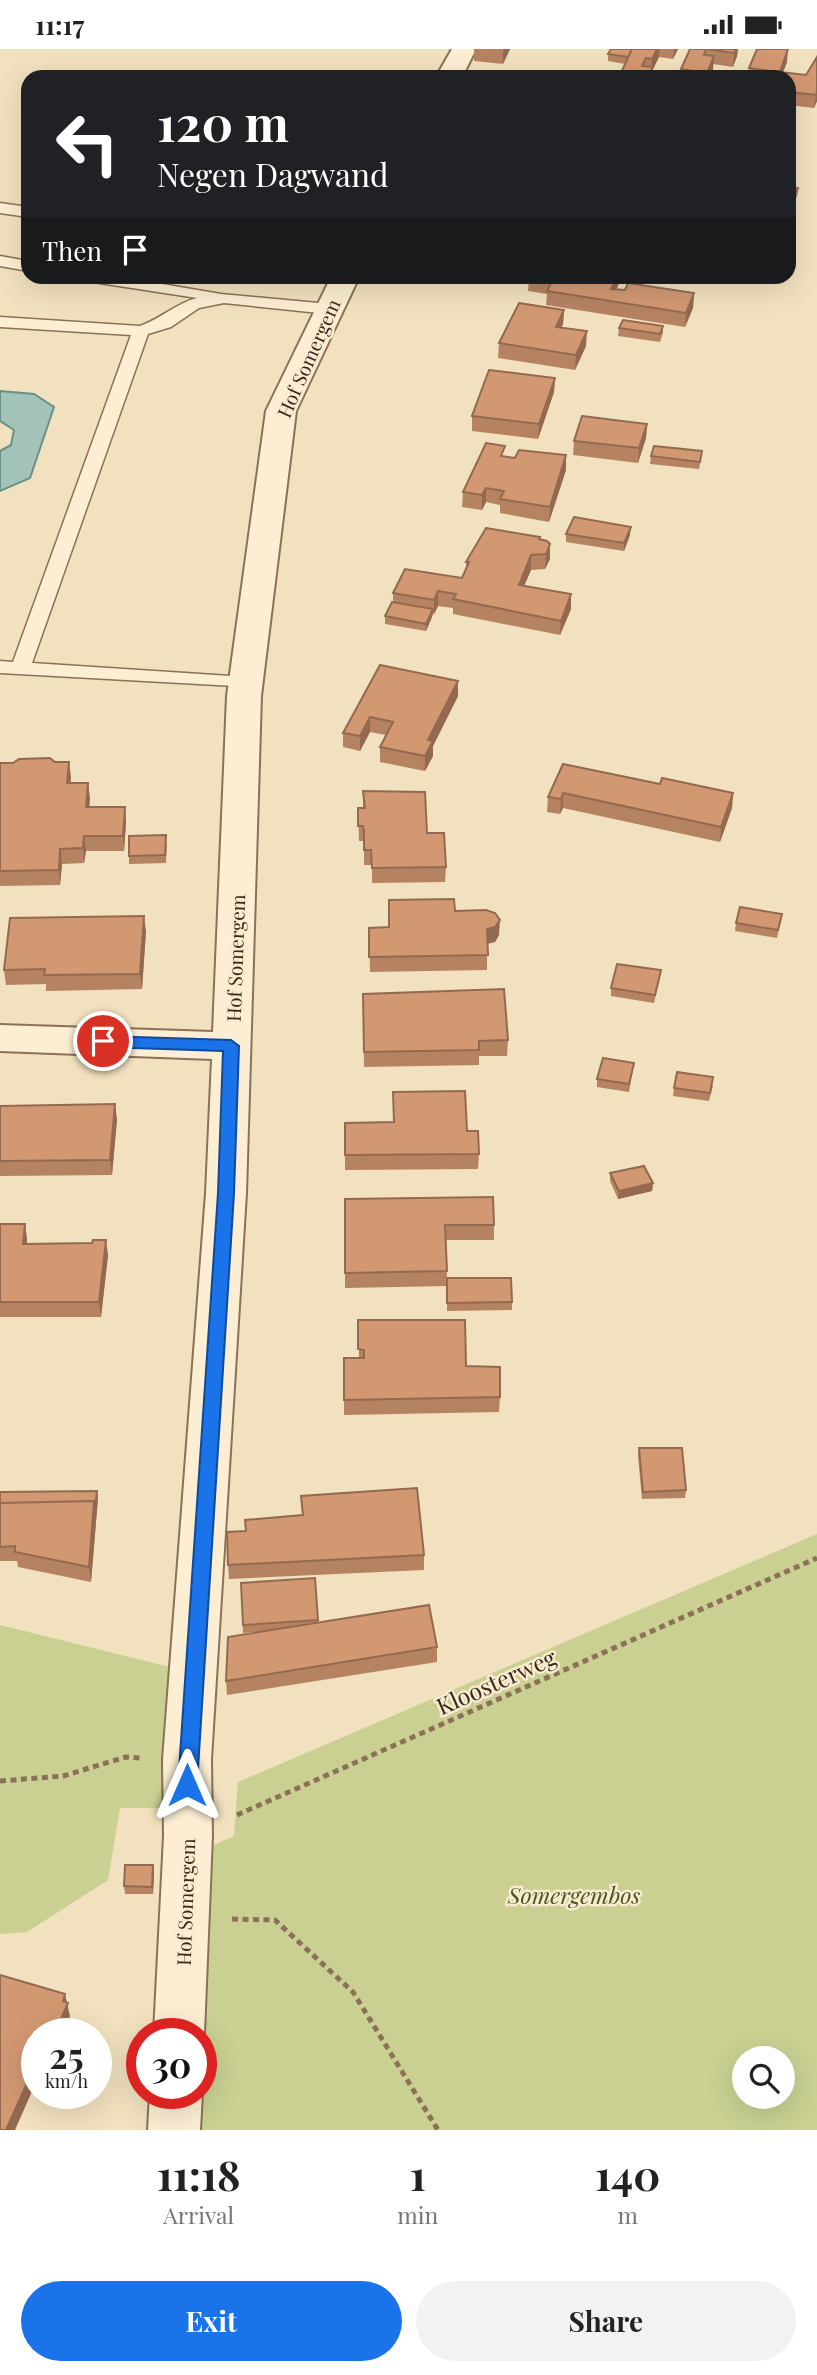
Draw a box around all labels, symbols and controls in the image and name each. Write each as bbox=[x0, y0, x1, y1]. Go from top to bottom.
text: 11:17 bbox=[35, 7, 84, 42]
text: 120 m bbox=[157, 89, 289, 154]
icon: left bbox=[42, 98, 133, 189]
text: Negen Dagwand bbox=[157, 152, 389, 195]
icon: arrive bbox=[116, 231, 154, 269]
text: Then bbox=[42, 233, 102, 268]
street label: Hof Somergem bbox=[270, 294, 346, 421]
street label: Hof Somergem bbox=[220, 894, 250, 1022]
pin bbox=[73, 1011, 133, 1071]
icon: arrive bbox=[84, 1022, 122, 1060]
street label: Kloosterweg bbox=[431, 1641, 561, 1721]
position arrow bbox=[150, 1748, 224, 1822]
street label: Hof Somergem bbox=[170, 1838, 200, 1966]
park label: Somergembos bbox=[507, 1879, 641, 1910]
speed limit sign: 30 bbox=[126, 2018, 217, 2109]
text: 25 bbox=[49, 2031, 84, 2078]
map controls bbox=[732, 2046, 795, 2109]
button: search bbox=[732, 2046, 795, 2109]
text: km/h bbox=[45, 2069, 88, 2093]
text: 11:18 bbox=[157, 2146, 241, 2202]
text: 1 bbox=[410, 2146, 426, 2202]
text: 140 bbox=[595, 2146, 660, 2202]
text: Arrival bbox=[163, 2199, 234, 2230]
text: min bbox=[397, 2199, 438, 2230]
text: m bbox=[617, 2199, 638, 2230]
button: Exit bbox=[21, 2281, 402, 2361]
button: Share bbox=[416, 2281, 796, 2361]

